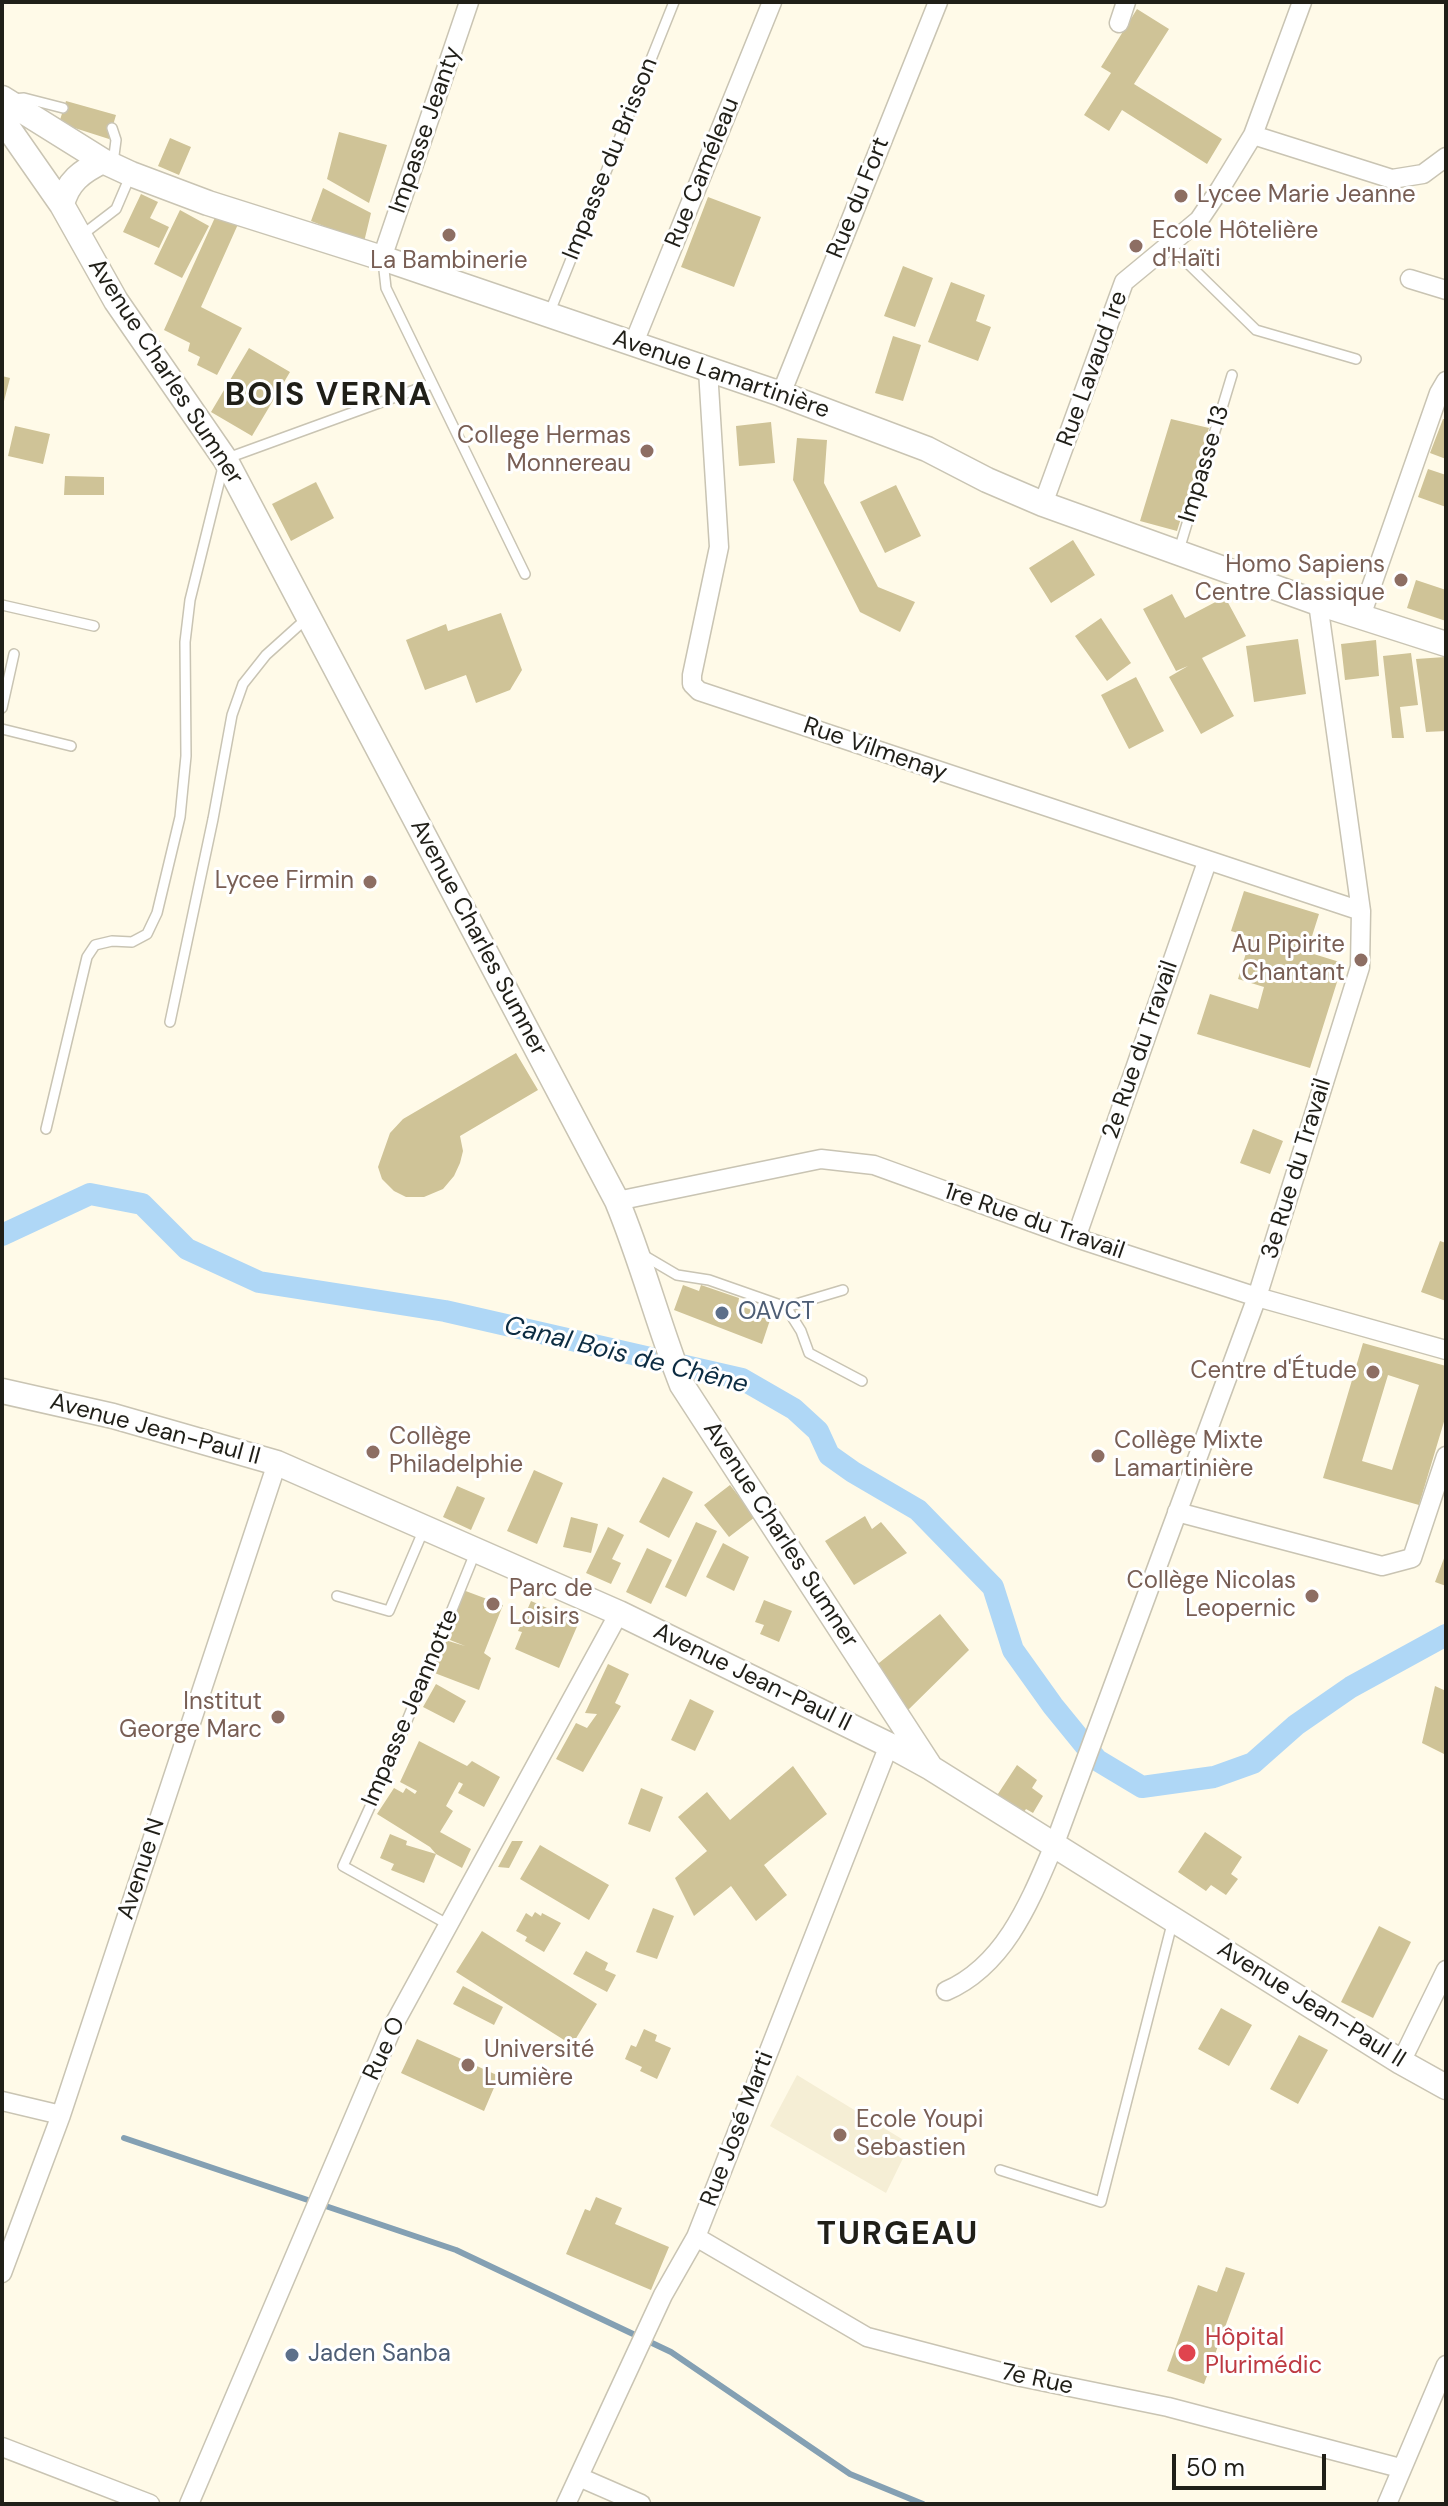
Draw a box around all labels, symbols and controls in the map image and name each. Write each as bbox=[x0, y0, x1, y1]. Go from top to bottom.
street label: Impasse Jeanty bbox=[384, 43, 468, 217]
street label: Impasse du Brisson bbox=[557, 54, 665, 264]
street label: Rue Caméleau bbox=[660, 94, 746, 252]
street label: Rue du Fort bbox=[822, 133, 896, 263]
place label: Lycee Marie Jeanne bbox=[1197, 182, 1416, 210]
marker: Lycee Marie Jeanne bbox=[1172, 187, 1190, 205]
place label: Ecole Hôtelière d'Haïti bbox=[1152, 218, 1318, 274]
marker: La Bambinerie bbox=[440, 226, 458, 244]
marker: Ecole Hôtelière d'Haïti bbox=[1127, 237, 1145, 255]
place label: La Bambinerie bbox=[370, 248, 528, 276]
street label: Avenue Charles Sumner bbox=[81, 254, 249, 490]
street label: Rue Lavaud 1re bbox=[1052, 287, 1134, 451]
street label: Avenue Lamartinière bbox=[609, 324, 833, 426]
district label: BOIS VERNA bbox=[225, 378, 433, 416]
street label: Impasse 13 bbox=[1174, 402, 1236, 526]
place label: College Hermas Monnereau bbox=[457, 423, 631, 479]
marker: College Hermas Monnereau bbox=[638, 442, 656, 460]
place label: Homo Sapiens Centre Classique bbox=[1195, 552, 1385, 608]
marker: Homo Sapiens Centre Classique bbox=[1392, 571, 1410, 589]
street label: Rue Vilmenay bbox=[799, 712, 951, 788]
street label: Avenue Charles Sumner bbox=[403, 815, 553, 1061]
place label: Lycee Firmin bbox=[215, 868, 354, 896]
marker: Lycee Firmin bbox=[361, 873, 379, 891]
place label: Au Pipirite Chantant bbox=[1231, 932, 1345, 988]
marker: Au Pipirite Chantant bbox=[1352, 951, 1370, 969]
street label: 2e Rue du Travail bbox=[1097, 957, 1185, 1143]
street label: 3e Rue du Travail bbox=[1256, 1075, 1338, 1263]
street label: 1re Rue du Travail bbox=[940, 1178, 1128, 1266]
place label: OAVCT bbox=[738, 1299, 815, 1327]
marker: OAVCT bbox=[713, 1304, 731, 1322]
water label: Canal Bois de Chêne bbox=[501, 1311, 751, 1401]
place label: Centre d'Étude bbox=[1190, 1358, 1357, 1386]
marker: Centre d'Étude bbox=[1364, 1363, 1382, 1381]
street label: Avenue Jean-Paul II bbox=[47, 1388, 263, 1472]
street label: Avenue Charles Sumner bbox=[696, 1417, 864, 1653]
place label: Collège Philadelphie bbox=[389, 1424, 523, 1480]
place label: Collège Mixte Lamartinière bbox=[1114, 1428, 1263, 1484]
marker: Collège Philadelphie bbox=[364, 1443, 382, 1461]
marker: Collège Mixte Lamartinière bbox=[1089, 1447, 1107, 1465]
place label: Collège Nicolas Leopernic bbox=[1127, 1568, 1296, 1624]
place label: Parc de Loisirs bbox=[509, 1576, 593, 1632]
marker: Collège Nicolas Leopernic bbox=[1303, 1587, 1321, 1605]
marker: Parc de Loisirs bbox=[484, 1595, 502, 1613]
street label: Impasse Jeannotte bbox=[356, 1605, 466, 1811]
street label: Avenue Jean-Paul II bbox=[648, 1618, 856, 1738]
place label: Institut George Marc bbox=[119, 1689, 262, 1745]
marker: Institut George Marc bbox=[269, 1708, 287, 1726]
street label: Avenue N bbox=[112, 1815, 172, 1923]
street label: Avenue Jean-Paul II bbox=[1212, 1935, 1410, 2075]
street label: Rue O bbox=[358, 2013, 412, 2085]
place label: Université Lumière bbox=[484, 2037, 594, 2093]
street label: Rue José Marti bbox=[695, 2047, 781, 2211]
marker: Université Lumière bbox=[459, 2056, 477, 2074]
place label: Ecole Youpi Sebastien bbox=[856, 2107, 983, 2163]
marker: Ecole Youpi Sebastien bbox=[831, 2126, 849, 2144]
district label: TURGEAU bbox=[817, 2217, 979, 2255]
place label: Hôpital Plurimédic bbox=[1205, 2325, 1322, 2381]
place label: Jaden Sanba bbox=[308, 2341, 451, 2369]
marker: Hôpital Plurimédic bbox=[1176, 2342, 1198, 2364]
marker: Jaden Sanba bbox=[283, 2346, 301, 2364]
street label: 7e Rue bbox=[998, 2358, 1076, 2402]
scale bar bbox=[1176, 2438, 1330, 2488]
text: 50 m bbox=[1186, 2452, 1245, 2483]

